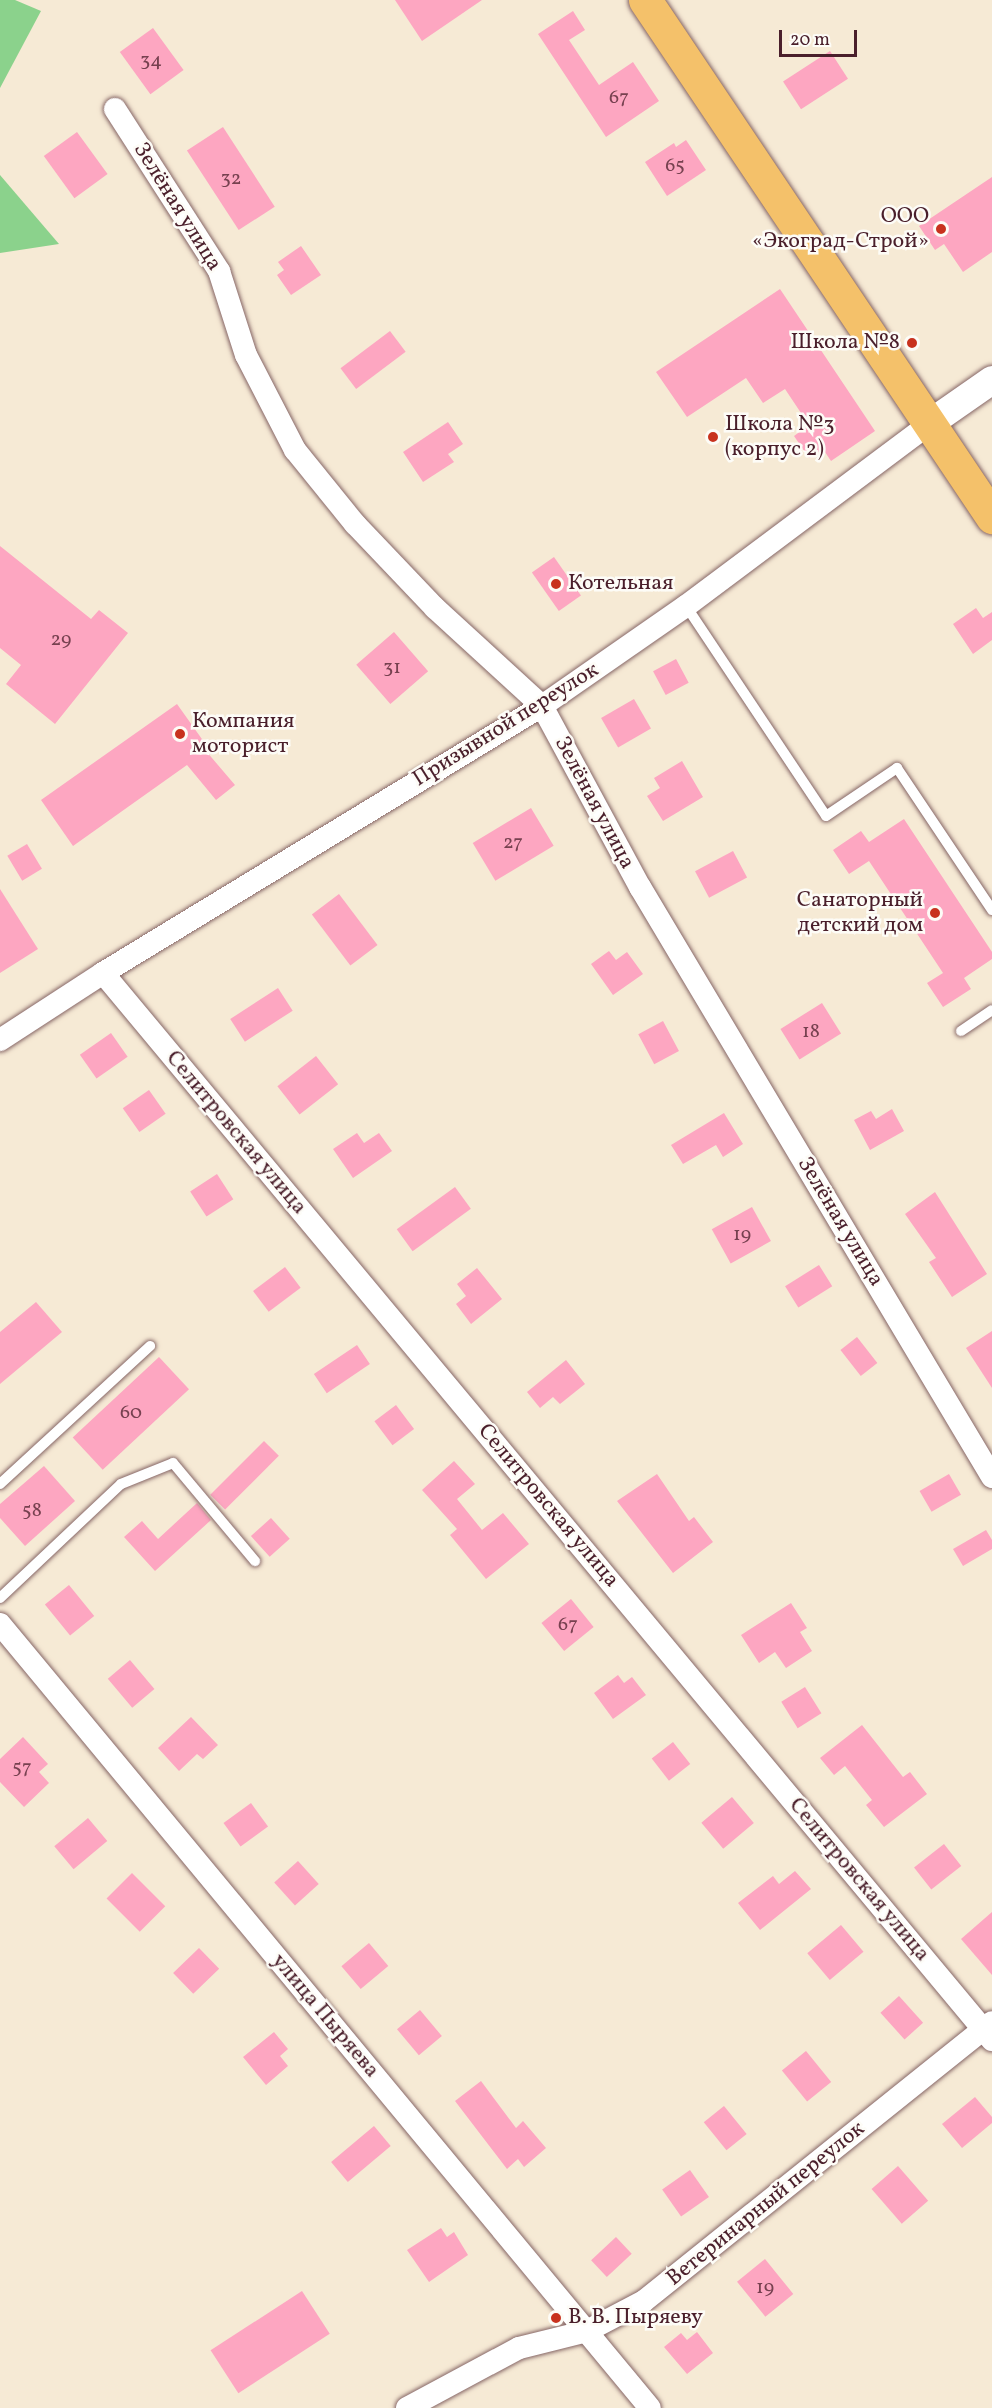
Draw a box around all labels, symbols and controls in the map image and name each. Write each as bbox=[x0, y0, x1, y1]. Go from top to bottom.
scale bar bbox=[782, 18, 860, 56]
text: 20 m bbox=[790, 28, 830, 53]
house number: 34 bbox=[140, 49, 162, 73]
house number: 67 bbox=[609, 86, 629, 110]
street label: Зелёная улица bbox=[127, 138, 227, 276]
house number: 65 bbox=[665, 154, 685, 178]
house number: 32 bbox=[221, 167, 241, 191]
place label: ООО «Экоград-Строй» bbox=[752, 203, 929, 254]
marker: ООО «Экоград-Строй» bbox=[934, 222, 948, 236]
place label: Школа №8 bbox=[790, 330, 900, 356]
marker: Школа №8 bbox=[905, 336, 919, 350]
place label: Школа №3 (корпус 2) bbox=[725, 411, 835, 463]
marker: Школа №3 (корпус 2) bbox=[706, 430, 720, 444]
place label: Котельная bbox=[568, 571, 674, 597]
marker: Котельная bbox=[549, 577, 563, 591]
house number: 29 bbox=[51, 628, 71, 652]
house number: 31 bbox=[383, 656, 401, 680]
street label: Призывной переулок bbox=[408, 657, 604, 793]
place label: Компания моторист bbox=[192, 708, 294, 760]
marker: Компания моторист bbox=[173, 727, 187, 741]
street label: Зелёная улица bbox=[548, 732, 640, 874]
house number: 27 bbox=[503, 831, 523, 855]
place label: Санаторный детский дом bbox=[797, 887, 923, 938]
marker: Санаторный детский дом bbox=[928, 906, 942, 920]
house number: 18 bbox=[802, 1020, 820, 1044]
street label: Селитровская улица bbox=[160, 1046, 312, 1220]
street label: Зелёная улица bbox=[791, 1152, 889, 1292]
house number: 19 bbox=[733, 1223, 751, 1247]
house number: 60 bbox=[120, 1401, 142, 1425]
street label: Селитровская улица bbox=[472, 1419, 624, 1593]
house number: 58 bbox=[22, 1499, 42, 1523]
house number: 67 bbox=[558, 1613, 578, 1637]
house number: 57 bbox=[12, 1756, 32, 1780]
street label: Селитровская улица bbox=[783, 1793, 935, 1967]
street label: улица Пыряева bbox=[265, 1949, 385, 2083]
street label: Ветеринарный переулок bbox=[662, 2116, 870, 2292]
house number: 19 bbox=[756, 2276, 774, 2300]
place label: В. В. Пыряеву bbox=[568, 2305, 703, 2331]
marker: В. В. Пыряеву bbox=[549, 2311, 563, 2325]

